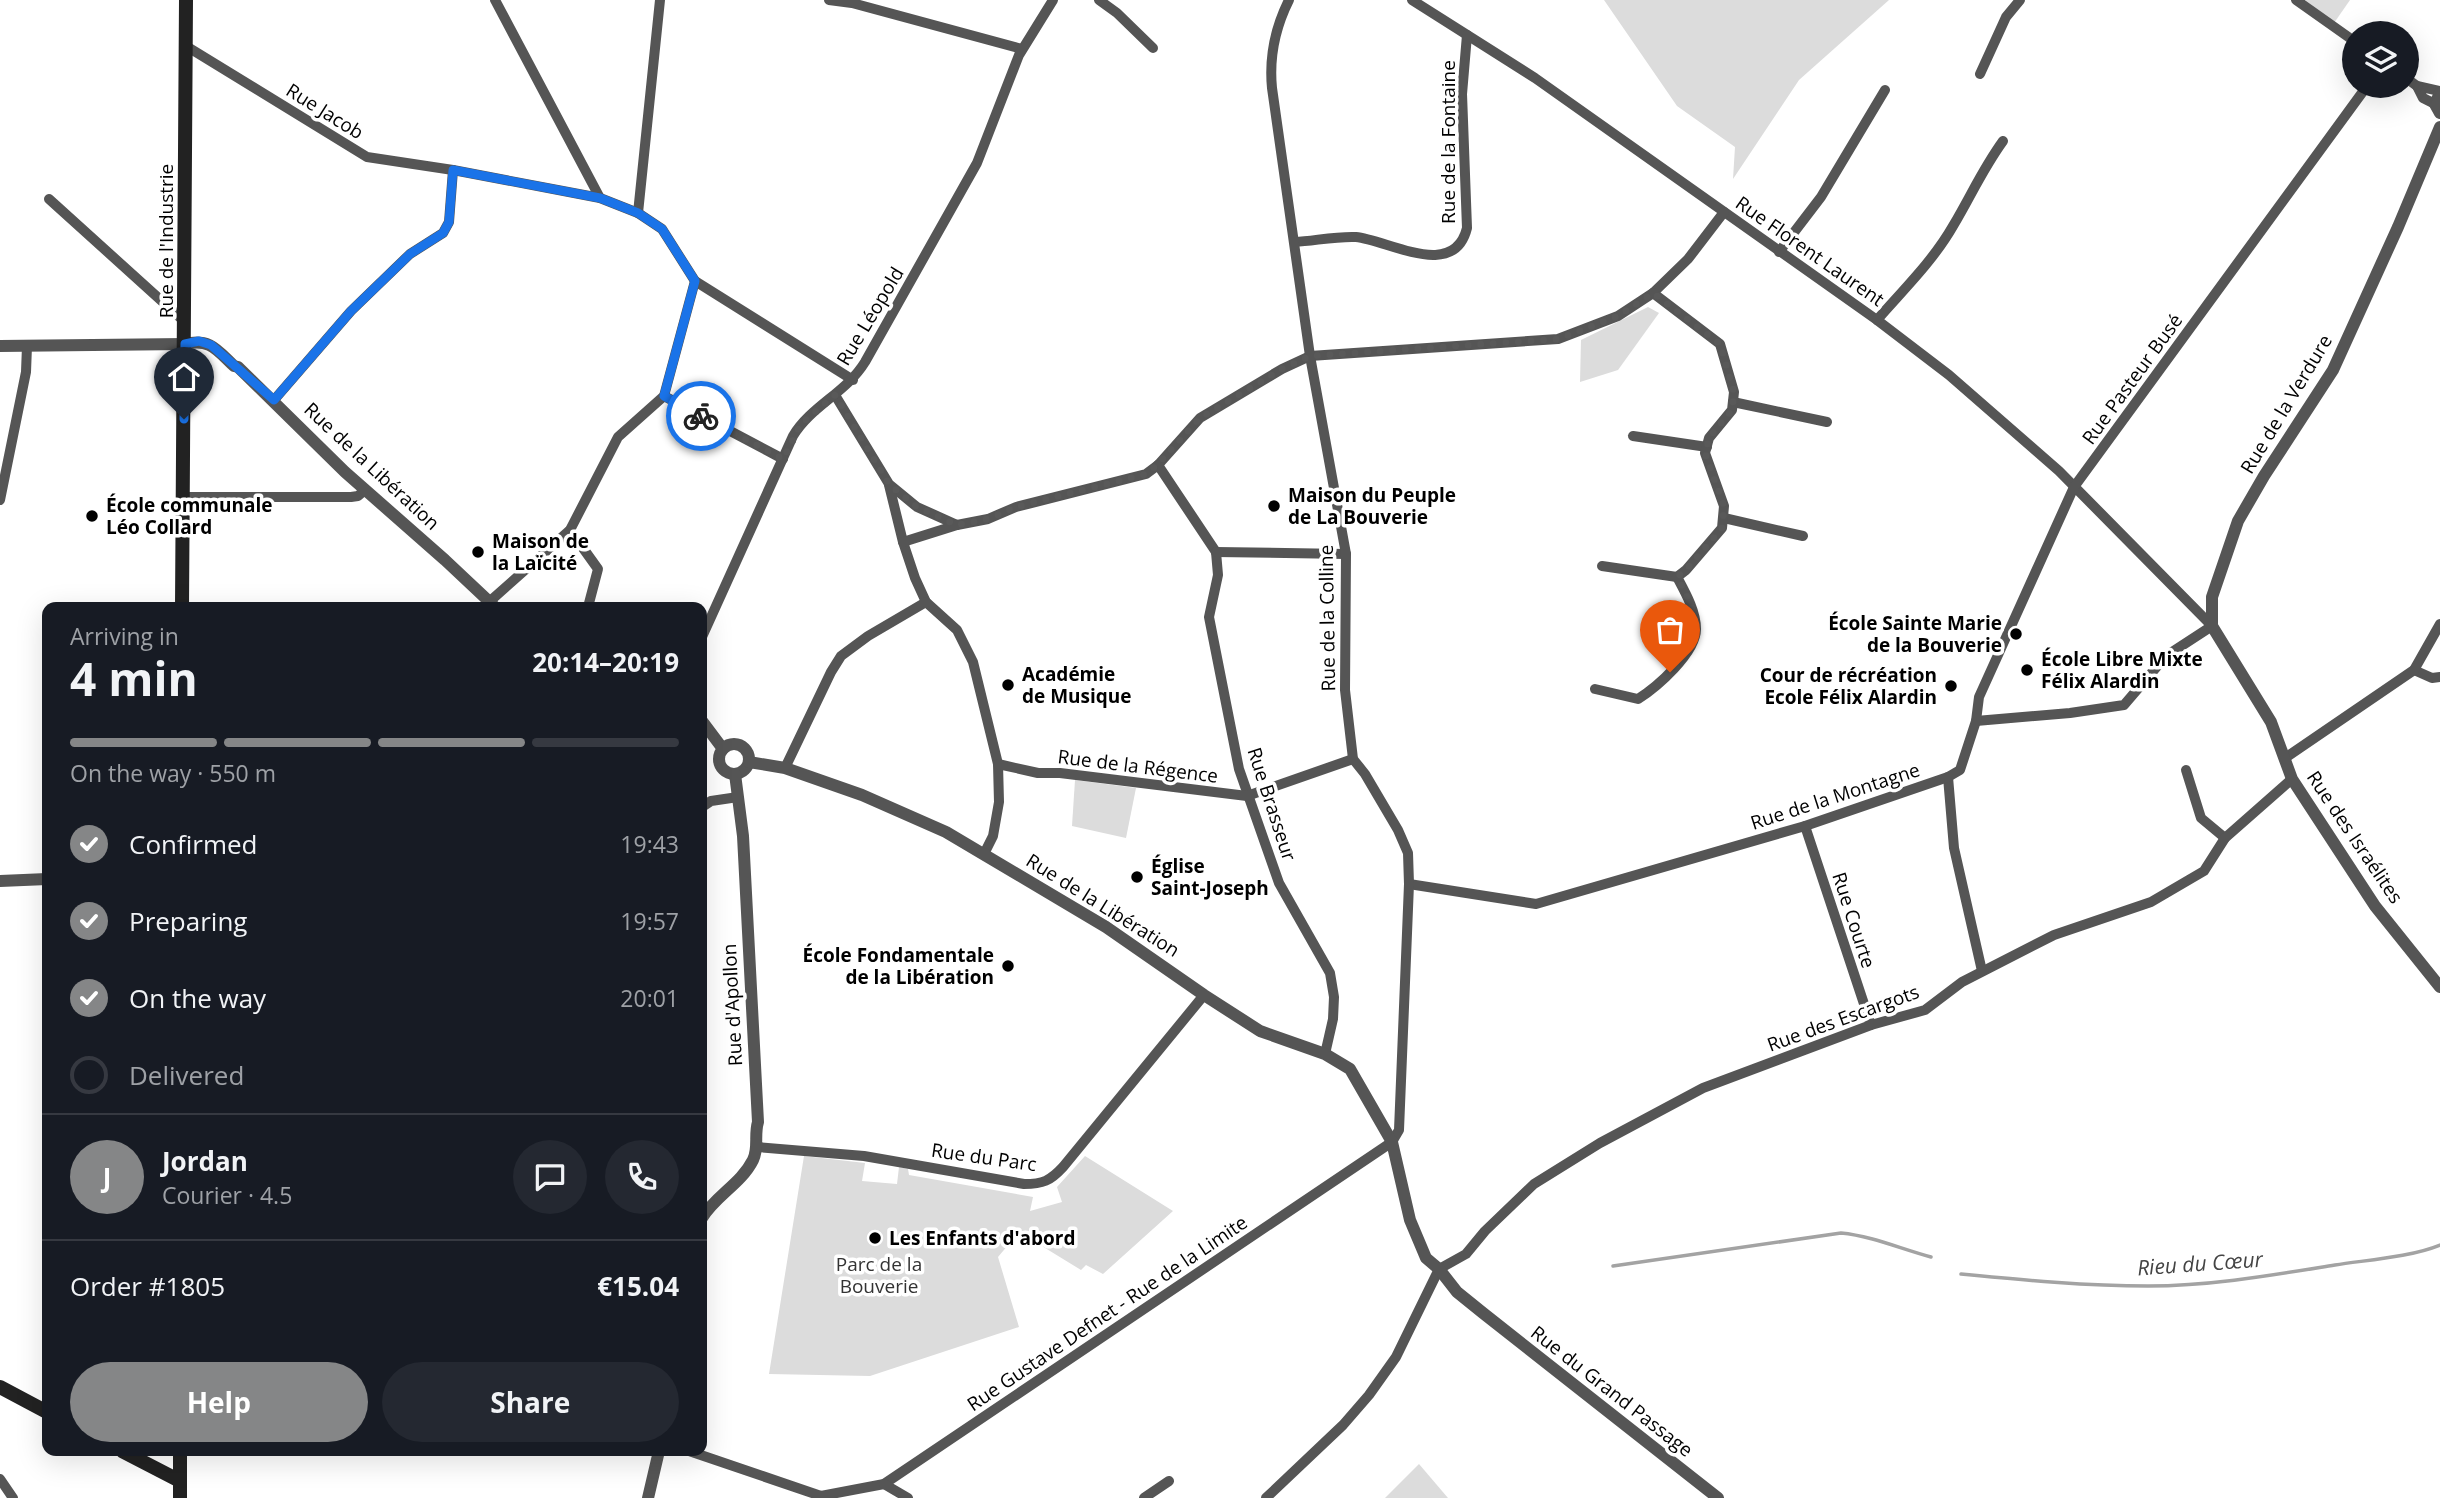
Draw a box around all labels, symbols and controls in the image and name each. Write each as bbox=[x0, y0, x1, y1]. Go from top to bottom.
map controls bbox=[2342, 21, 2419, 98]
button: layers bbox=[2342, 21, 2419, 98]
street label: Rue de la Fontaine bbox=[1435, 60, 1461, 224]
street label: Rue Jacob bbox=[281, 77, 369, 145]
street label: Rue de l'Industrie bbox=[153, 164, 179, 318]
street label: Rue Florent Laurent bbox=[1731, 190, 1890, 312]
street label: Rue Léopold bbox=[830, 262, 910, 370]
street label: Rue Pasteur Busé bbox=[2076, 308, 2188, 450]
street label: Rue de la Verdure bbox=[2234, 330, 2338, 478]
pin bbox=[154, 347, 214, 419]
icon: home bbox=[165, 358, 203, 396]
courier bbox=[666, 381, 736, 451]
street label: Rue de la Libération bbox=[299, 396, 445, 536]
icon: bike bbox=[682, 397, 720, 435]
place label: Maison du Peuple de La Bouverie bbox=[1288, 482, 1456, 530]
place label: École communale Léo Collard bbox=[106, 492, 272, 540]
marker: Maison du Peuple de La Bouverie bbox=[1266, 498, 1282, 514]
marker: École communale Léo Collard bbox=[84, 508, 100, 524]
place label: Maison de la Laïcité bbox=[492, 528, 589, 576]
marker: Maison de la Laïcité bbox=[470, 544, 486, 560]
street label: Rue de la Colline bbox=[1313, 544, 1341, 692]
pin bbox=[1640, 600, 1700, 672]
place label: École Sainte Marie de la Bouverie bbox=[1828, 610, 2002, 658]
icon: bag bbox=[1651, 611, 1689, 649]
text: Arriving in bbox=[70, 620, 179, 652]
marker: École Sainte Marie de la Bouverie bbox=[2008, 626, 2024, 642]
text: 20:14–20:19 bbox=[532, 644, 679, 680]
place label: École Libre Mixte Félix Alardin bbox=[2041, 646, 2203, 694]
text: 4 min bbox=[70, 647, 198, 709]
place label: Académie de Musique bbox=[1022, 661, 1132, 709]
place label: Cour de récréation Ecole Félix Alardin bbox=[1760, 662, 1937, 710]
marker: École Libre Mixte Félix Alardin bbox=[2019, 662, 2035, 678]
marker: Académie de Musique bbox=[1000, 677, 1016, 693]
marker: Cour de récréation Ecole Félix Alardin bbox=[1943, 678, 1959, 694]
street label: Rue de la Régence bbox=[1056, 743, 1220, 789]
street label: Rue Brasseur bbox=[1241, 744, 1303, 864]
street label: Rue de la Montagne bbox=[1747, 756, 1923, 836]
text: On the way · 550 m bbox=[70, 757, 276, 789]
street label: Rue des Israélites bbox=[2301, 766, 2409, 908]
icon: check bbox=[70, 825, 108, 863]
text: Confirmed bbox=[129, 826, 257, 862]
text: 19:43 bbox=[620, 828, 679, 860]
street label: Rue de la Libération bbox=[1021, 847, 1185, 963]
place label: Église Saint-Joseph bbox=[1151, 853, 1269, 901]
marker: Église Saint-Joseph bbox=[1129, 869, 1145, 885]
street label: Rue Courte bbox=[1826, 869, 1882, 971]
icon: check bbox=[70, 902, 108, 940]
text: Preparing bbox=[129, 903, 247, 939]
text: 19:57 bbox=[620, 905, 679, 937]
place label: École Fondamentale de la Libération bbox=[803, 942, 994, 990]
street label: Rue d'Apollon bbox=[716, 943, 748, 1067]
marker: École Fondamentale de la Libération bbox=[1000, 958, 1016, 974]
street label: Rue des Escargots bbox=[1763, 978, 1923, 1058]
icon: check bbox=[70, 979, 108, 1017]
text: On the way bbox=[129, 980, 266, 1016]
text: 20:01 bbox=[620, 982, 679, 1014]
text: Delivered bbox=[129, 1057, 244, 1093]
street label: Rue du Parc bbox=[930, 1137, 1038, 1177]
button: chat bbox=[513, 1140, 587, 1214]
button: phone bbox=[605, 1140, 679, 1214]
text: Jordan bbox=[162, 1143, 248, 1179]
text: J bbox=[103, 1159, 111, 1195]
text: Courier · 4.5 bbox=[162, 1179, 292, 1211]
street label: Rue Gustave Defnet - Rue de la Limite bbox=[962, 1209, 1252, 1417]
place label: Les Enfants d'abord bbox=[889, 1225, 1075, 1251]
marker: Les Enfants d'abord bbox=[867, 1230, 883, 1246]
water label: Rieu du Cœur bbox=[2136, 1245, 2264, 1281]
park label: Parc de la Bouverie bbox=[836, 1251, 922, 1299]
text: Order #1805 bbox=[70, 1268, 225, 1304]
text: €15.04 bbox=[597, 1268, 679, 1304]
street label: Rue du Grand Passage bbox=[1526, 1319, 1698, 1463]
button: Help bbox=[70, 1362, 368, 1442]
button: Share bbox=[382, 1362, 679, 1442]

